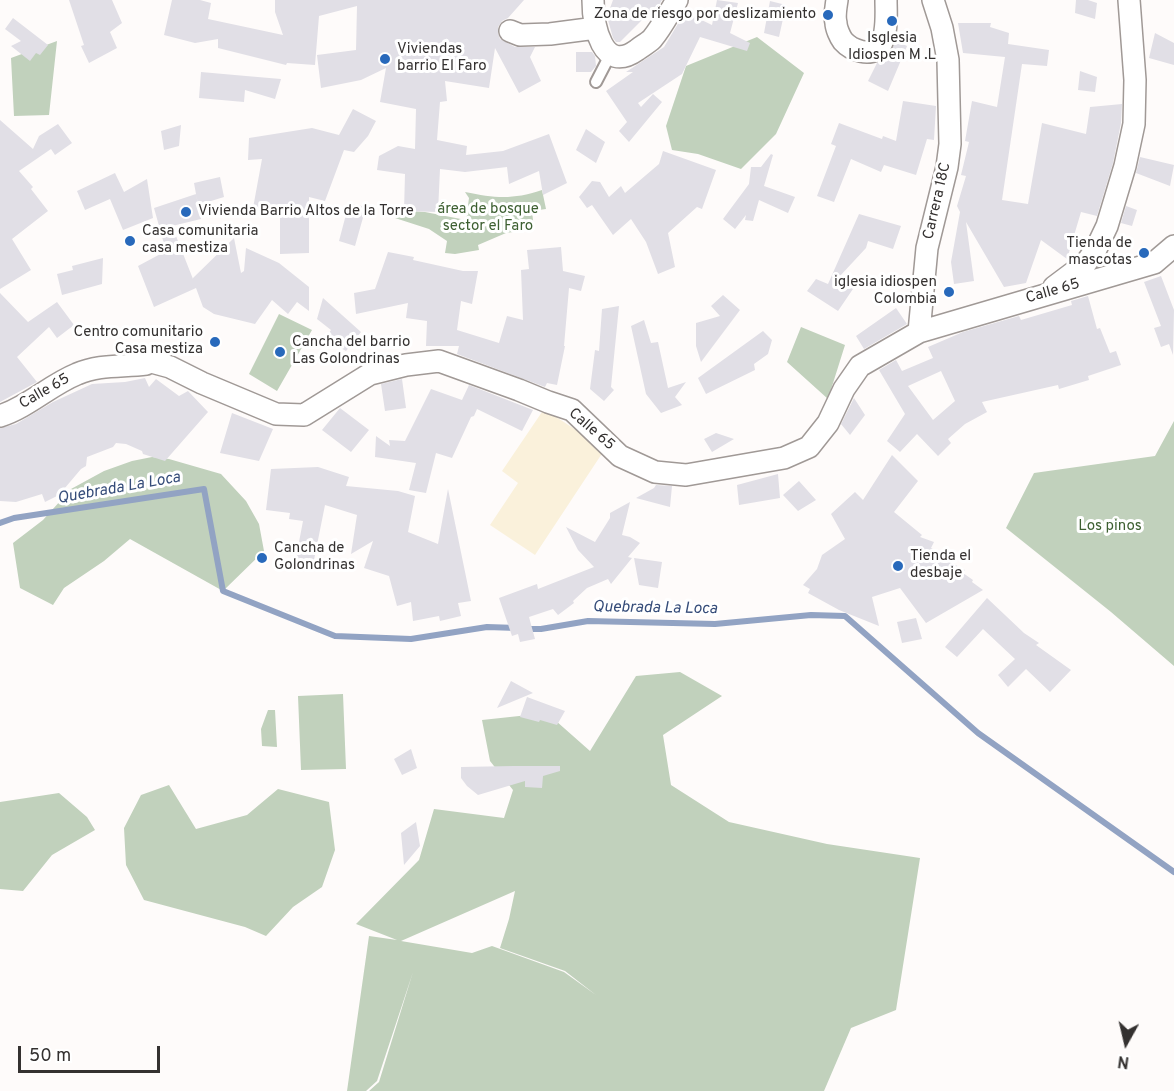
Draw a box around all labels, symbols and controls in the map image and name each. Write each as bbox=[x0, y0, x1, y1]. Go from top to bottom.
place label: Zona de riesgo por deslizamiento bbox=[594, 6, 816, 24]
marker: Zona de riesgo por deslizamiento bbox=[821, 8, 835, 22]
marker: Isglesia Idiospen M .L bbox=[885, 14, 899, 28]
place label: Isglesia Idiospen M .L bbox=[848, 30, 936, 65]
place label: Viviendas barrio El Faro bbox=[397, 41, 487, 76]
marker: Viviendas barrio El Faro bbox=[378, 52, 392, 66]
street label: Carrera 18C bbox=[920, 161, 956, 241]
park label: área de bosque sector el Faro bbox=[437, 201, 539, 236]
place label: Vivienda Barrio Altos de la Torre bbox=[198, 203, 414, 221]
marker: Vivienda Barrio Altos de la Torre bbox=[179, 205, 193, 219]
place label: Casa comunitaria casa mestiza bbox=[142, 223, 258, 258]
marker: Casa comunitaria casa mestiza bbox=[123, 234, 137, 248]
place label: Tienda de mascotas bbox=[1066, 235, 1132, 270]
marker: Tienda de mascotas bbox=[1137, 246, 1151, 260]
place label: iglesia idiospen Colombia bbox=[834, 274, 937, 309]
street label: Calle 65 bbox=[1024, 276, 1082, 308]
marker: iglesia idiospen Colombia bbox=[942, 285, 956, 299]
place label: Centro comunitario Casa mestiza bbox=[73, 324, 203, 359]
place label: Cancha del barrio Las Golondrinas bbox=[292, 334, 410, 369]
marker: Centro comunitario Casa mestiza bbox=[208, 335, 222, 349]
marker: Cancha del barrio Las Golondrinas bbox=[273, 345, 287, 359]
street label: Calle 65 bbox=[17, 370, 73, 414]
street label: Calle 65 bbox=[564, 405, 618, 455]
water label: Quebrada La Loca bbox=[56, 469, 182, 509]
park label: Los pinos bbox=[1078, 518, 1142, 536]
place label: Cancha de Golondrinas bbox=[274, 540, 355, 575]
place label: Tienda el desbaje bbox=[910, 548, 971, 583]
marker: Cancha de Golondrinas bbox=[255, 551, 269, 565]
marker: Tienda el desbaje bbox=[891, 559, 905, 573]
water label: Quebrada La Loca bbox=[592, 598, 718, 620]
north arrow bbox=[1096, 1013, 1156, 1073]
scale bar bbox=[21, 1034, 164, 1072]
text: 50 m bbox=[29, 1045, 71, 1068]
text: N bbox=[1116, 1050, 1131, 1072]

